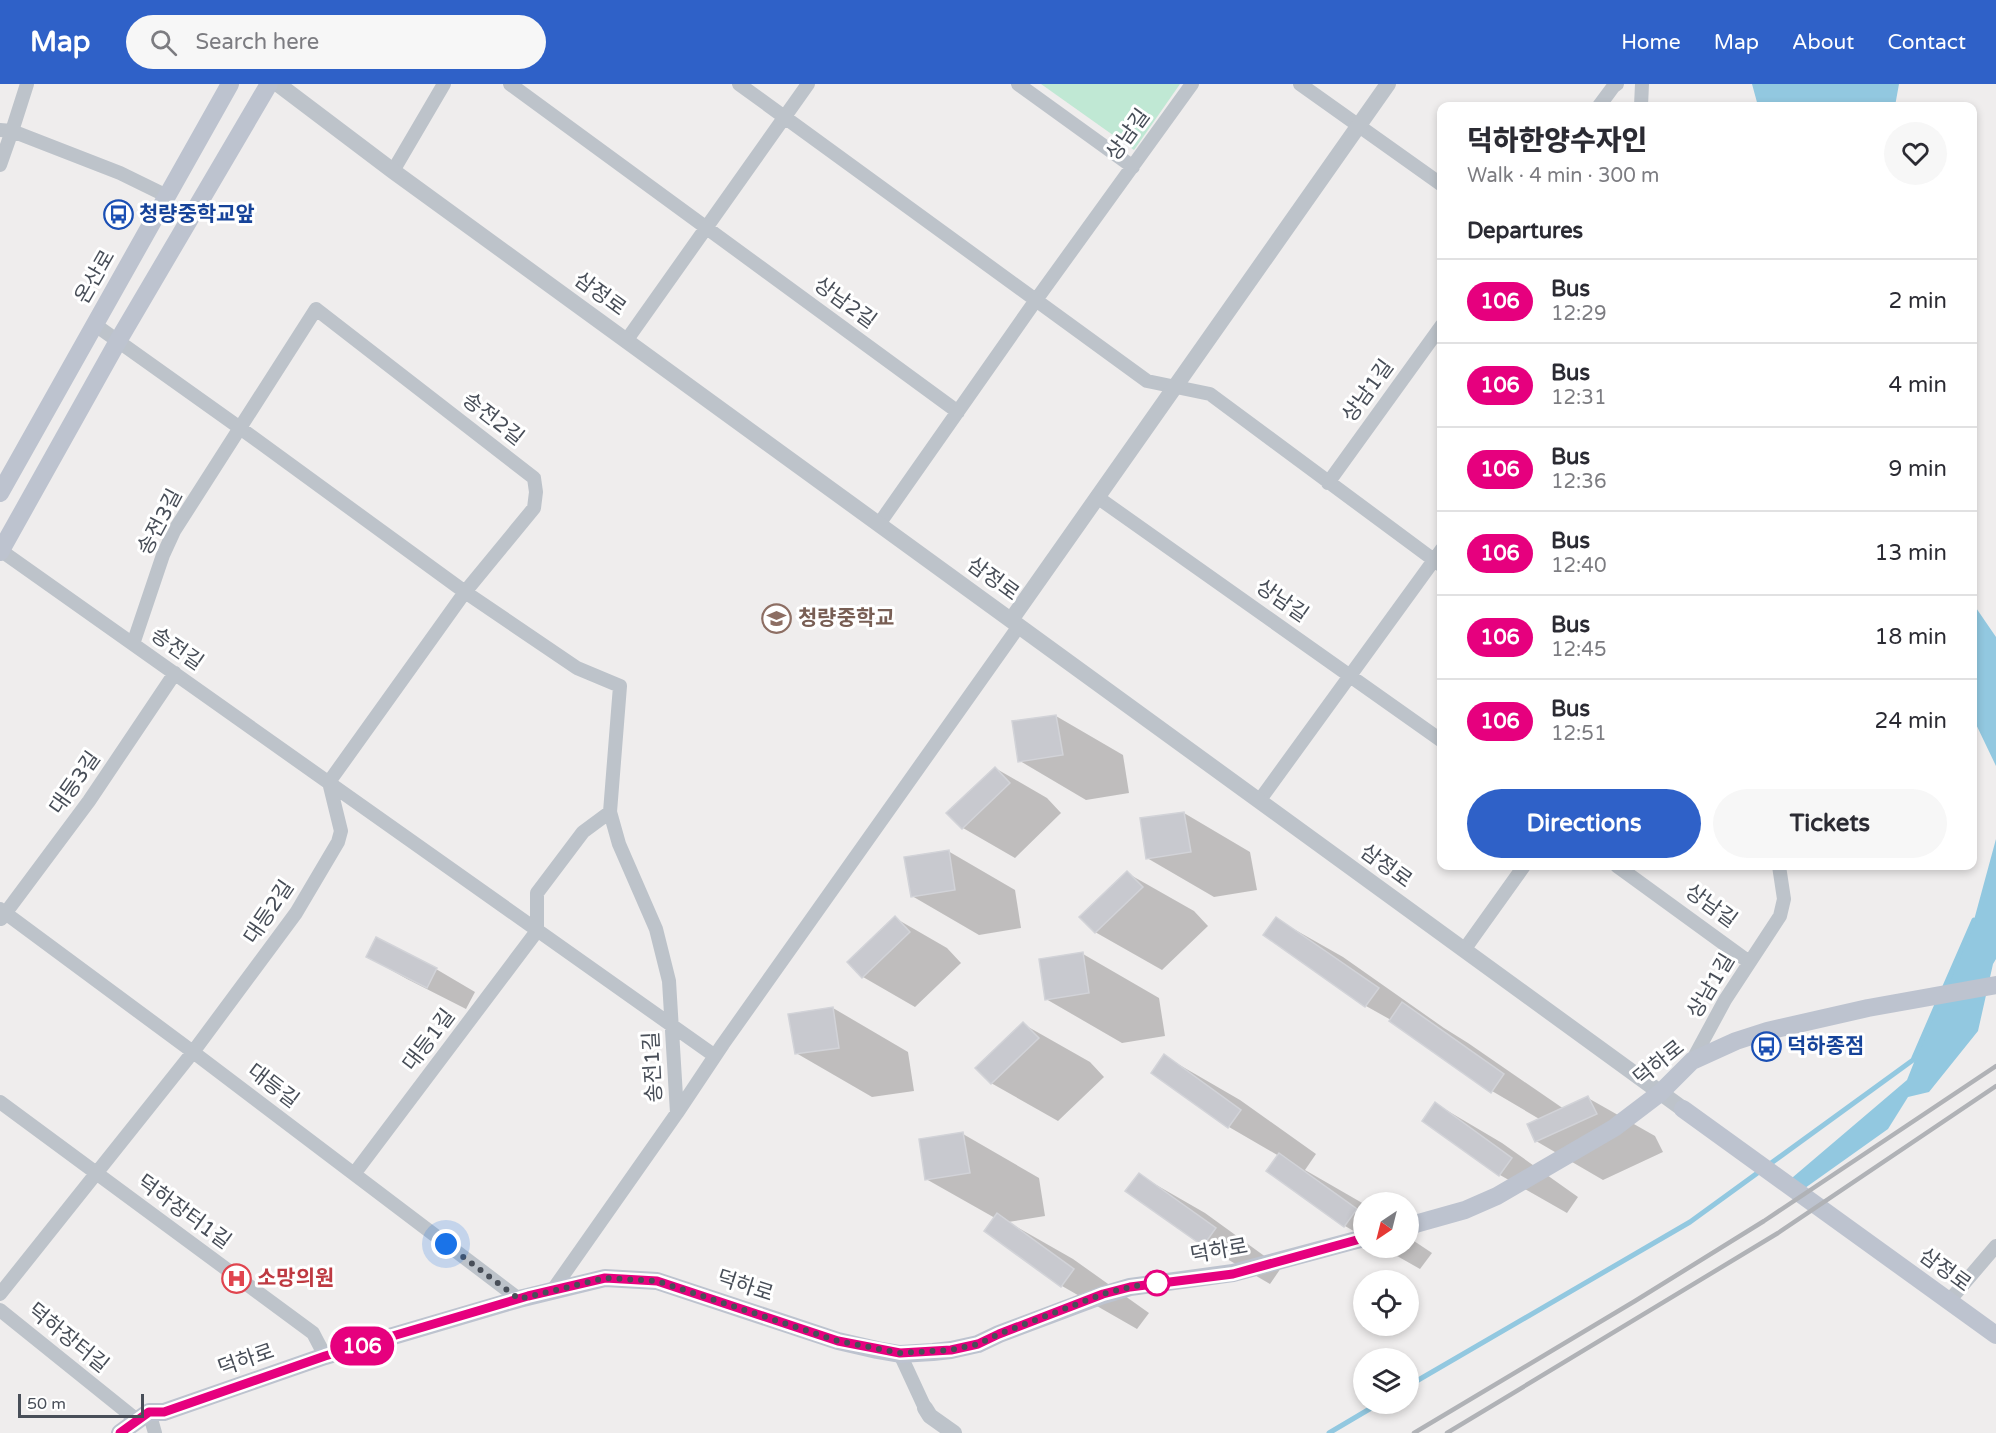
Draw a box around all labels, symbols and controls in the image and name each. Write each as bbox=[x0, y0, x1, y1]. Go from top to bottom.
search box bbox=[126, 15, 546, 69]
text: Map bbox=[30, 25, 90, 59]
icon: search bbox=[147, 26, 180, 59]
text: Search here bbox=[195, 29, 319, 55]
text: Home bbox=[1621, 30, 1681, 55]
text: Map bbox=[1714, 30, 1759, 55]
text: About bbox=[1792, 30, 1854, 55]
text: Contact bbox=[1887, 30, 1966, 55]
street label: 상남길 bbox=[1101, 104, 1155, 166]
button: heart bbox=[1884, 122, 1947, 185]
text: 덕하한양수자인 bbox=[1467, 124, 1647, 158]
text: Walk · 4 min · 300 m bbox=[1467, 164, 1659, 188]
bus stop icon: 청량중학교앞 bbox=[102, 198, 134, 230]
place label: 청량중학교앞 bbox=[139, 202, 255, 227]
text: Departures bbox=[1467, 218, 1583, 244]
street label: 온산로 bbox=[70, 246, 120, 308]
street label: 삼정로 bbox=[569, 267, 631, 321]
street label: 상남2길 bbox=[809, 272, 881, 334]
text: Bus bbox=[1551, 276, 1590, 302]
text: 2 min bbox=[1888, 288, 1947, 314]
text: 106 bbox=[1480, 289, 1520, 314]
text: 12:29 bbox=[1551, 302, 1606, 326]
street label: 상남1길 bbox=[1337, 355, 1399, 427]
text: Bus bbox=[1551, 360, 1590, 386]
text: 4 min bbox=[1888, 372, 1947, 398]
text: 106 bbox=[1480, 373, 1520, 398]
text: 12:31 bbox=[1551, 386, 1606, 410]
street label: 송전2길 bbox=[457, 387, 529, 451]
text: Bus bbox=[1551, 444, 1590, 470]
text: 9 min bbox=[1888, 456, 1947, 482]
text: 106 bbox=[1480, 457, 1520, 482]
text: 12:36 bbox=[1551, 470, 1606, 494]
street label: 송전3길 bbox=[132, 485, 188, 559]
text: Bus bbox=[1551, 528, 1590, 554]
text: 13 min bbox=[1875, 540, 1947, 566]
text: 106 bbox=[1480, 541, 1520, 566]
street label: 삼정로 bbox=[962, 552, 1024, 606]
text: 12:40 bbox=[1551, 554, 1606, 578]
street label: 상남길 bbox=[1251, 574, 1313, 628]
school or university icon: 청량중학교 bbox=[761, 602, 793, 634]
place label: 청량중학교 bbox=[798, 606, 895, 631]
text: Bus bbox=[1551, 612, 1590, 638]
street label: 송전길 bbox=[146, 622, 208, 676]
text: 18 min bbox=[1875, 624, 1947, 650]
text: 106 bbox=[1480, 625, 1520, 650]
text: 12:45 bbox=[1551, 638, 1606, 662]
text: Bus bbox=[1551, 696, 1590, 722]
text: 24 min bbox=[1875, 708, 1947, 734]
text: 106 bbox=[1480, 709, 1520, 734]
text: 12:51 bbox=[1551, 722, 1606, 746]
street label: 대등3길 bbox=[44, 747, 106, 819]
button: Directions bbox=[1467, 789, 1701, 858]
button: Tickets bbox=[1713, 789, 1947, 858]
street label: 삼정로 bbox=[1355, 839, 1417, 893]
street label: 대등2길 bbox=[239, 876, 299, 948]
street label: 상남길 bbox=[1680, 879, 1742, 933]
street label: 상남1길 bbox=[1682, 949, 1740, 1023]
street label: 대등1길 bbox=[398, 1004, 460, 1076]
bus stop icon: 덕하종점 bbox=[1750, 1030, 1782, 1062]
street label: 송전1길 bbox=[639, 1031, 667, 1103]
place label: 덕하종점 bbox=[1787, 1034, 1864, 1059]
street label: 덕하로 bbox=[1629, 1035, 1689, 1091]
street label: 대등길 bbox=[242, 1059, 304, 1113]
street label: 덕하장터1길 bbox=[132, 1170, 236, 1254]
north arrow bbox=[1353, 1192, 1419, 1258]
map controls bbox=[1353, 1192, 1419, 1414]
your location bbox=[431, 1229, 461, 1259]
street label: 덕하로 bbox=[1188, 1234, 1250, 1268]
street label: 삼정로 bbox=[1914, 1243, 1976, 1297]
hospital icon: 소망의원 bbox=[220, 1262, 252, 1294]
street label: 덕하로 bbox=[714, 1265, 776, 1307]
place label: 소망의원 bbox=[257, 1266, 334, 1291]
unlabelled marker bbox=[1144, 1270, 1170, 1296]
button: locate bbox=[1353, 1270, 1419, 1336]
street label: 덕하장터길 bbox=[23, 1298, 113, 1378]
line badge: 106 bbox=[328, 1326, 397, 1366]
text: 106 bbox=[342, 1334, 382, 1359]
street label: 덕하로 bbox=[215, 1339, 277, 1381]
button: layers bbox=[1353, 1348, 1419, 1414]
scale bar bbox=[18, 1391, 144, 1418]
text: 50 m bbox=[27, 1394, 66, 1414]

